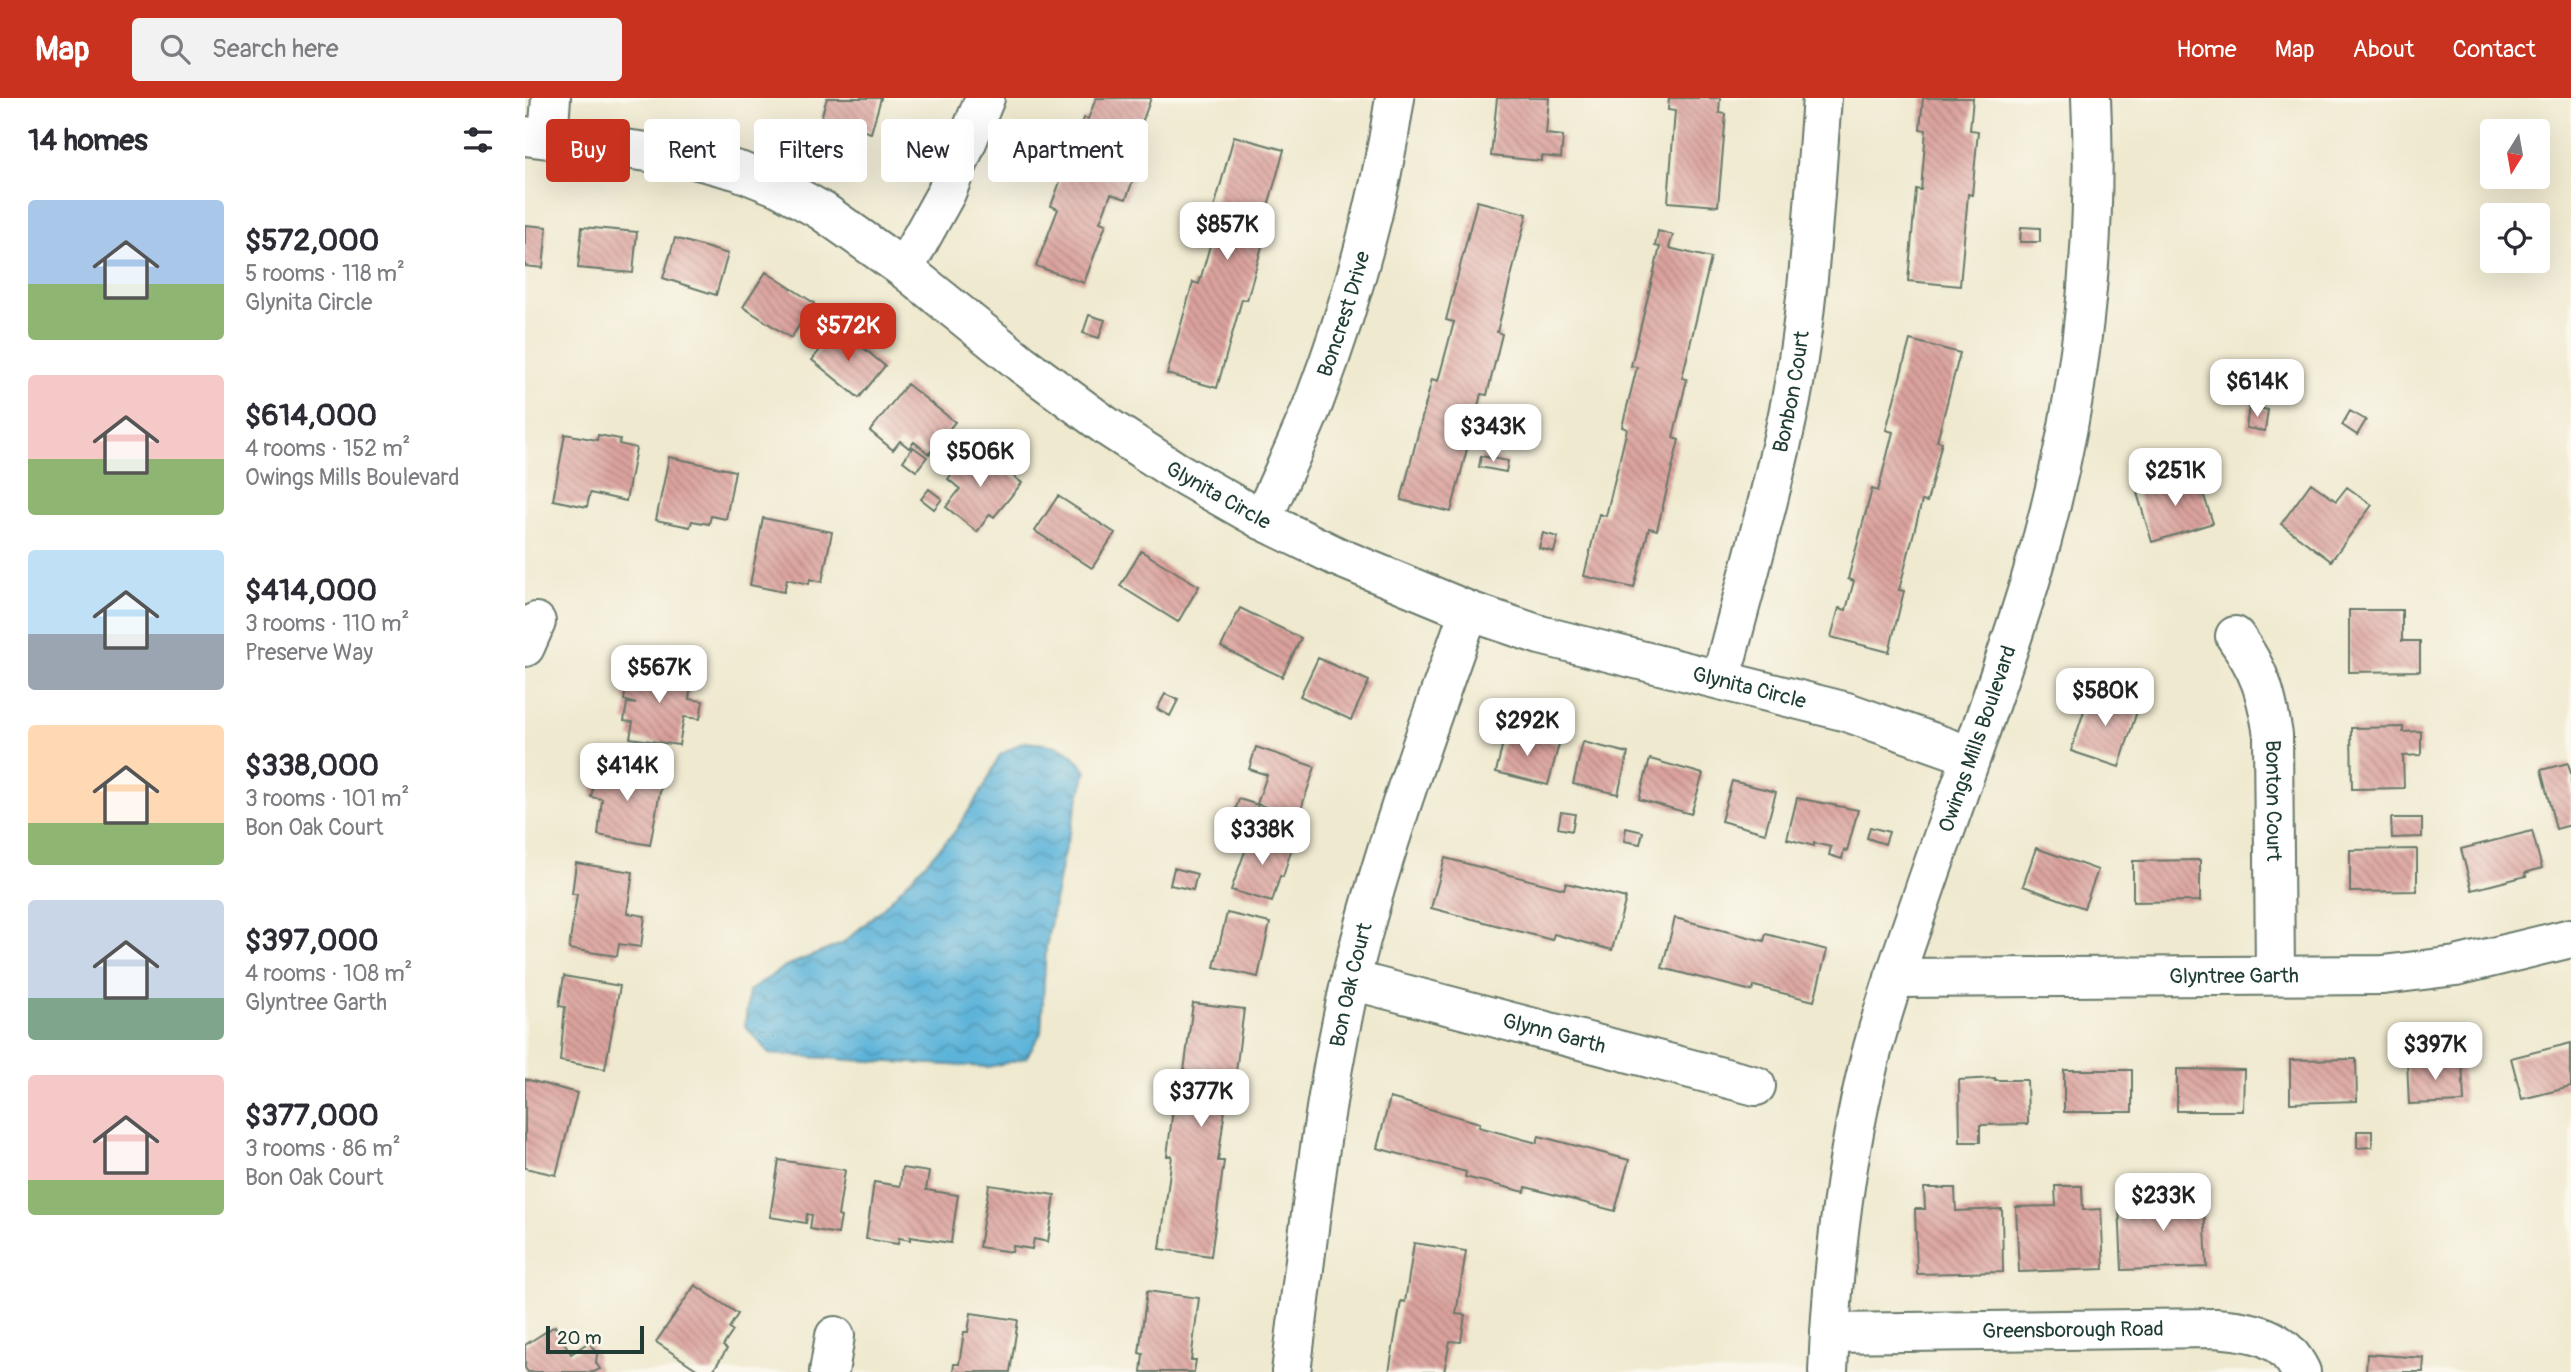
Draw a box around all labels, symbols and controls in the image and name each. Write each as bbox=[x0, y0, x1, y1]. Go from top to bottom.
search box bbox=[132, 18, 622, 81]
text: Map bbox=[35, 29, 90, 70]
icon: search bbox=[156, 30, 194, 68]
text: Search here bbox=[212, 33, 339, 65]
text: Home bbox=[2176, 35, 2237, 64]
text: Map bbox=[2275, 35, 2315, 64]
text: About bbox=[2353, 35, 2415, 64]
text: Contact bbox=[2453, 35, 2536, 64]
chip: Buy bbox=[546, 119, 630, 182]
chip: Rent bbox=[644, 119, 740, 182]
chip: Filters bbox=[754, 119, 867, 182]
chip: New bbox=[881, 119, 974, 182]
chip: Apartment bbox=[988, 119, 1148, 182]
north arrow bbox=[2480, 119, 2550, 189]
map controls bbox=[2480, 119, 2550, 273]
icon: filters bbox=[459, 121, 497, 159]
text: 14 homes bbox=[28, 122, 148, 159]
pin: $857K bbox=[1178, 202, 1276, 262]
button: locate bbox=[2480, 203, 2550, 273]
text: $857K bbox=[1196, 210, 1258, 239]
text: $572,000 bbox=[245, 222, 379, 259]
icon: home bbox=[84, 228, 168, 312]
street label: Boncrest Drive bbox=[1311, 248, 1376, 380]
text: 5 rooms · 118 m² bbox=[245, 259, 405, 288]
text: Glynita Circle bbox=[245, 288, 372, 317]
pin: $572K bbox=[799, 303, 897, 363]
text: $572K bbox=[816, 311, 880, 340]
street label: Bonbon Court bbox=[1766, 329, 1815, 455]
pin: $614K bbox=[2208, 360, 2306, 419]
text: $614K bbox=[2226, 367, 2288, 396]
text: $614,000 bbox=[245, 397, 377, 434]
icon: home bbox=[84, 403, 168, 487]
pin: $343K bbox=[1444, 404, 1542, 464]
text: $343K bbox=[1460, 412, 1526, 441]
pin: $506K bbox=[931, 430, 1029, 489]
text: 4 rooms · 152 m² bbox=[245, 434, 411, 463]
text: $506K bbox=[946, 437, 1014, 466]
pin: $251K bbox=[2126, 448, 2224, 508]
street label: Glynita Circle bbox=[1161, 455, 1276, 536]
text: $251K bbox=[2145, 456, 2205, 485]
text: Owings Mills Boulevard bbox=[245, 463, 460, 492]
text: $414,000 bbox=[245, 572, 377, 609]
icon: home bbox=[84, 578, 168, 662]
text: 3 rooms · 110 m² bbox=[245, 609, 409, 638]
text: Preserve Way bbox=[245, 638, 373, 667]
street label: Owings Mills Boulevard bbox=[1932, 642, 2022, 836]
pin: $567K bbox=[610, 646, 708, 705]
text: $567K bbox=[627, 653, 691, 682]
street label: Glynita Circle bbox=[1690, 660, 1810, 715]
pin: $580K bbox=[2056, 668, 2154, 728]
text: $580K bbox=[2072, 676, 2138, 705]
pin: $292K bbox=[1478, 698, 1576, 758]
text: $292K bbox=[1495, 706, 1559, 735]
street label: Bonton Court bbox=[2260, 740, 2288, 862]
pin: $414K bbox=[578, 744, 676, 803]
text: $338,000 bbox=[245, 747, 379, 784]
text: $414K bbox=[596, 751, 658, 780]
icon: home bbox=[84, 753, 168, 837]
text: 3 rooms · 101 m² bbox=[245, 784, 409, 813]
pin: $338K bbox=[1213, 808, 1311, 867]
text: Bon Oak Court bbox=[245, 813, 384, 842]
text: $338K bbox=[1230, 815, 1294, 844]
street label: Bon Oak Court bbox=[1324, 919, 1378, 1049]
text: $397,000 bbox=[245, 922, 378, 959]
icon: home bbox=[84, 928, 168, 1012]
text: 4 rooms · 108 m² bbox=[245, 959, 412, 988]
street label: Glyntree Garth bbox=[2169, 962, 2299, 990]
text: Glyntree Garth bbox=[245, 988, 387, 1017]
street label: Glynn Garth bbox=[1500, 1007, 1609, 1060]
pin: $397K bbox=[2386, 1023, 2484, 1082]
text: $397K bbox=[2403, 1030, 2467, 1059]
pin: $377K bbox=[1152, 1070, 1250, 1129]
text: $377K bbox=[1169, 1077, 1233, 1106]
text: $377,000 bbox=[245, 1097, 379, 1134]
icon: home bbox=[84, 1103, 168, 1187]
text: 3 rooms · 86 m² bbox=[245, 1134, 401, 1163]
text: Bon Oak Court bbox=[245, 1163, 384, 1192]
pin: $233K bbox=[2114, 1174, 2212, 1233]
text: $233K bbox=[2131, 1181, 2195, 1210]
street label: Greensborough Road bbox=[1982, 1315, 2164, 1345]
scale bar bbox=[546, 1323, 644, 1355]
text: 20 m bbox=[557, 1326, 602, 1350]

